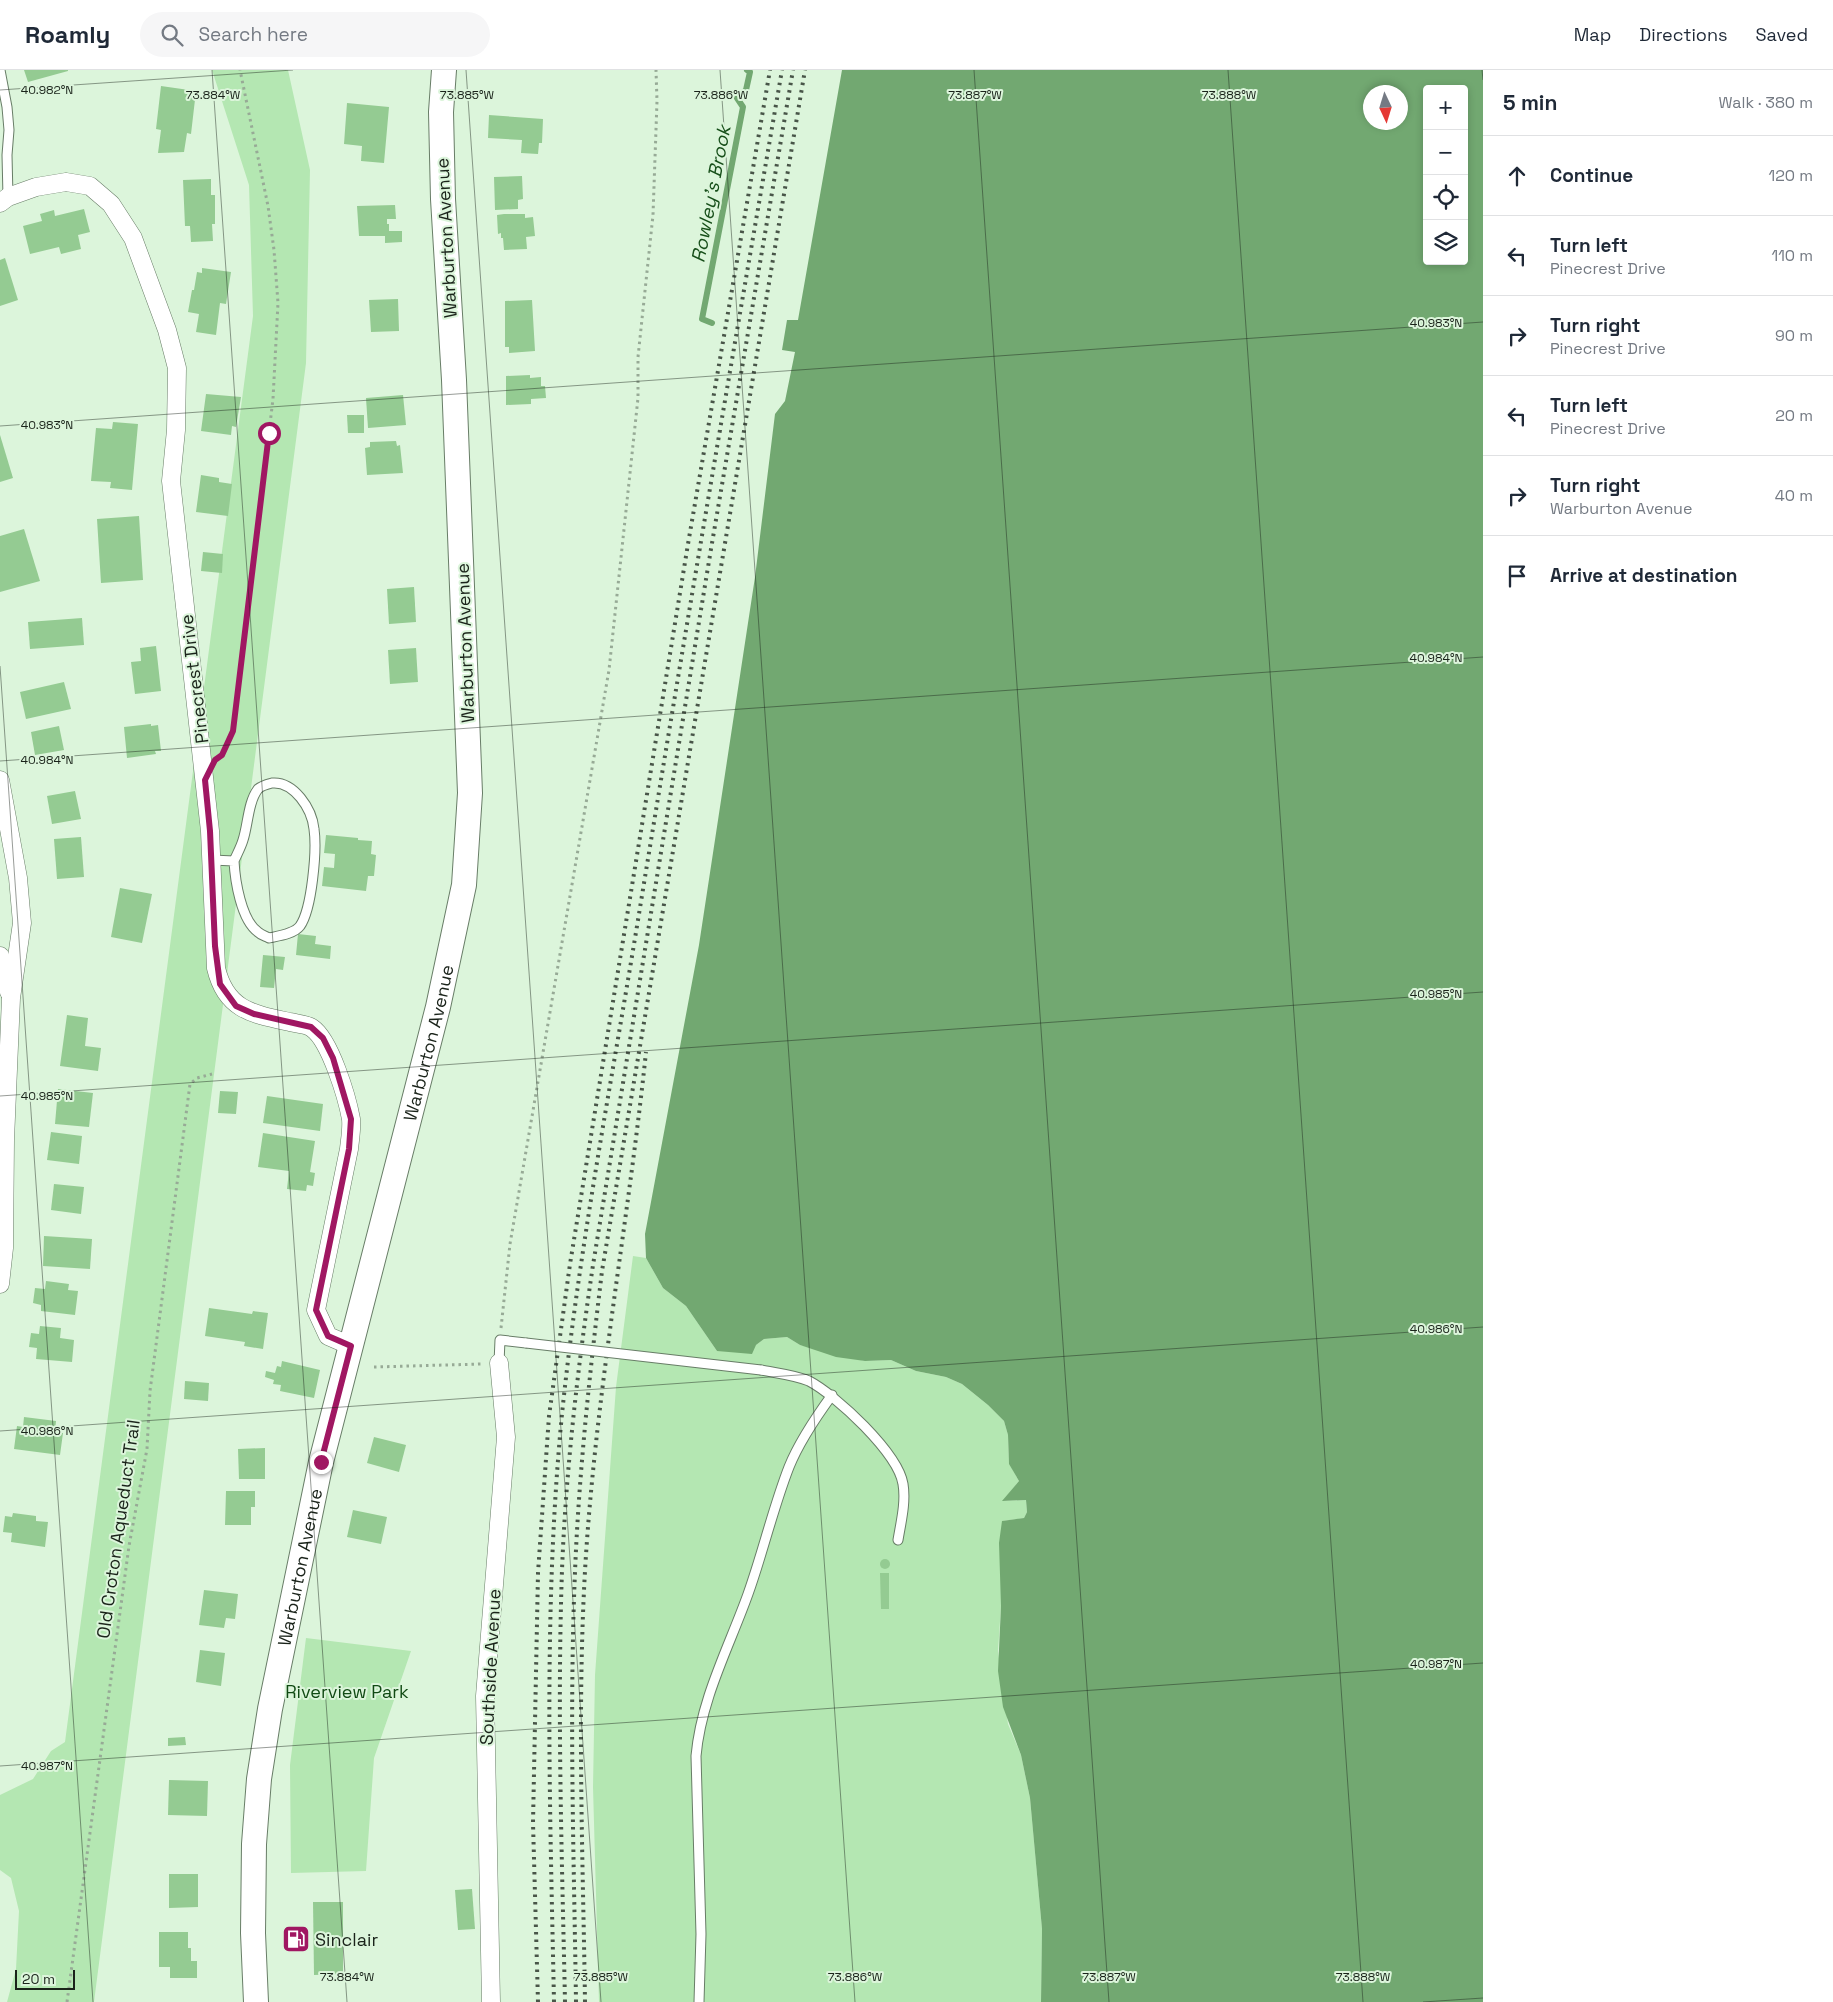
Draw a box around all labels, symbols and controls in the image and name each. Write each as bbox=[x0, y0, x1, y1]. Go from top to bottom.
search box bbox=[140, 12, 490, 57]
text: Roamly bbox=[25, 19, 110, 50]
icon: search bbox=[158, 21, 186, 49]
text: Search here bbox=[198, 22, 308, 47]
text: Map bbox=[1574, 23, 1611, 46]
text: Directions bbox=[1639, 23, 1728, 46]
text: Saved bbox=[1756, 23, 1808, 46]
text: 40.982°N bbox=[21, 82, 73, 98]
north arrow bbox=[1363, 85, 1408, 130]
map controls bbox=[1423, 85, 1468, 265]
button: + bbox=[1423, 85, 1468, 130]
text: 73.884°W bbox=[186, 87, 241, 103]
text: 73.885°W bbox=[440, 87, 495, 103]
text: 73.886°W bbox=[694, 87, 749, 103]
text: 73.887°W bbox=[948, 87, 1002, 103]
text: 73.888°W bbox=[1202, 87, 1257, 103]
text: 5 min bbox=[1503, 89, 1557, 116]
text: Walk · 380 m bbox=[1718, 92, 1813, 113]
water label: Rowley's Brook bbox=[685, 121, 737, 265]
button: − bbox=[1423, 130, 1468, 175]
street label: Warburton Avenue bbox=[430, 157, 462, 319]
icon: ahead bbox=[1503, 162, 1531, 190]
text: Continue bbox=[1550, 163, 1633, 188]
text: 120 m bbox=[1769, 165, 1813, 186]
button: locate bbox=[1423, 175, 1468, 220]
button: layers bbox=[1423, 220, 1468, 265]
text: Turn left bbox=[1550, 233, 1628, 258]
icon: left bbox=[1503, 242, 1531, 270]
text: 110 m bbox=[1771, 245, 1813, 266]
text: Pinecrest Drive bbox=[1550, 258, 1666, 279]
text: Turn right bbox=[1550, 313, 1640, 338]
text: 40.983°N bbox=[1410, 315, 1462, 331]
icon: right bbox=[1503, 322, 1531, 350]
text: 90 m bbox=[1775, 325, 1813, 346]
text: Pinecrest Drive bbox=[1550, 338, 1666, 359]
text: Turn left bbox=[1550, 393, 1628, 418]
icon: left bbox=[1503, 402, 1531, 430]
text: 20 m bbox=[1775, 405, 1813, 426]
text: 40.983°N bbox=[21, 417, 73, 433]
text: Pinecrest Drive bbox=[1550, 418, 1666, 439]
route start bbox=[258, 422, 281, 445]
text: Turn right bbox=[1550, 473, 1640, 498]
icon: right bbox=[1503, 482, 1531, 510]
text: 40 m bbox=[1775, 485, 1813, 506]
text: Warburton Avenue bbox=[1550, 498, 1692, 519]
icon: arrive bbox=[1503, 562, 1531, 590]
street label: Warburton Avenue bbox=[451, 563, 479, 723]
text: Arrive at destination bbox=[1550, 563, 1738, 588]
street label: Pinecrest Drive bbox=[175, 613, 213, 745]
text: 40.984°N bbox=[1410, 650, 1462, 666]
text: 40.984°N bbox=[21, 752, 73, 768]
street label: Warburton Avenue bbox=[398, 963, 458, 1123]
text: 40.985°N bbox=[1410, 986, 1462, 1002]
text: 40.985°N bbox=[21, 1088, 73, 1104]
text: 40.986°N bbox=[1410, 1321, 1462, 1337]
street label: Old Croton Aqueduct Trail bbox=[91, 1418, 145, 1640]
text: 40.986°N bbox=[21, 1423, 73, 1439]
route end bbox=[310, 1451, 333, 1474]
street label: Warburton Avenue bbox=[272, 1486, 327, 1648]
street label: Southside Avenue bbox=[474, 1588, 506, 1746]
text: 40.987°N bbox=[1410, 1656, 1462, 1672]
park label: Riverview Park bbox=[285, 1680, 409, 1703]
text: 40.987°N bbox=[21, 1758, 73, 1774]
fuel station icon: Sinclair bbox=[281, 1924, 311, 1954]
place label: Sinclair bbox=[315, 1928, 378, 1951]
scale bar bbox=[15, 1967, 75, 1990]
text: 73.884°W bbox=[320, 1969, 375, 1985]
text: 73.885°W bbox=[574, 1969, 629, 1985]
text: 73.886°W bbox=[828, 1969, 883, 1985]
text: 73.887°W bbox=[1082, 1969, 1136, 1985]
text: 73.888°W bbox=[1336, 1969, 1391, 1985]
text: 20 m bbox=[22, 1970, 55, 1988]

